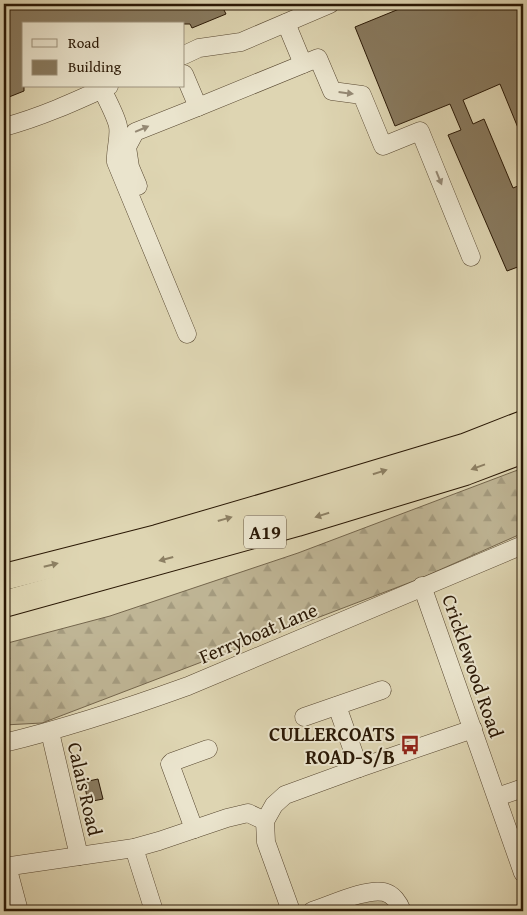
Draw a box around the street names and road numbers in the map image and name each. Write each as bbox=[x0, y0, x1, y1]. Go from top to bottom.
road number: A19 bbox=[244, 516, 286, 548]
street label: Cricklewood Road bbox=[435, 590, 512, 742]
street label: Ferryboat Lane bbox=[194, 595, 322, 671]
street label: Calais Road bbox=[61, 739, 110, 839]

